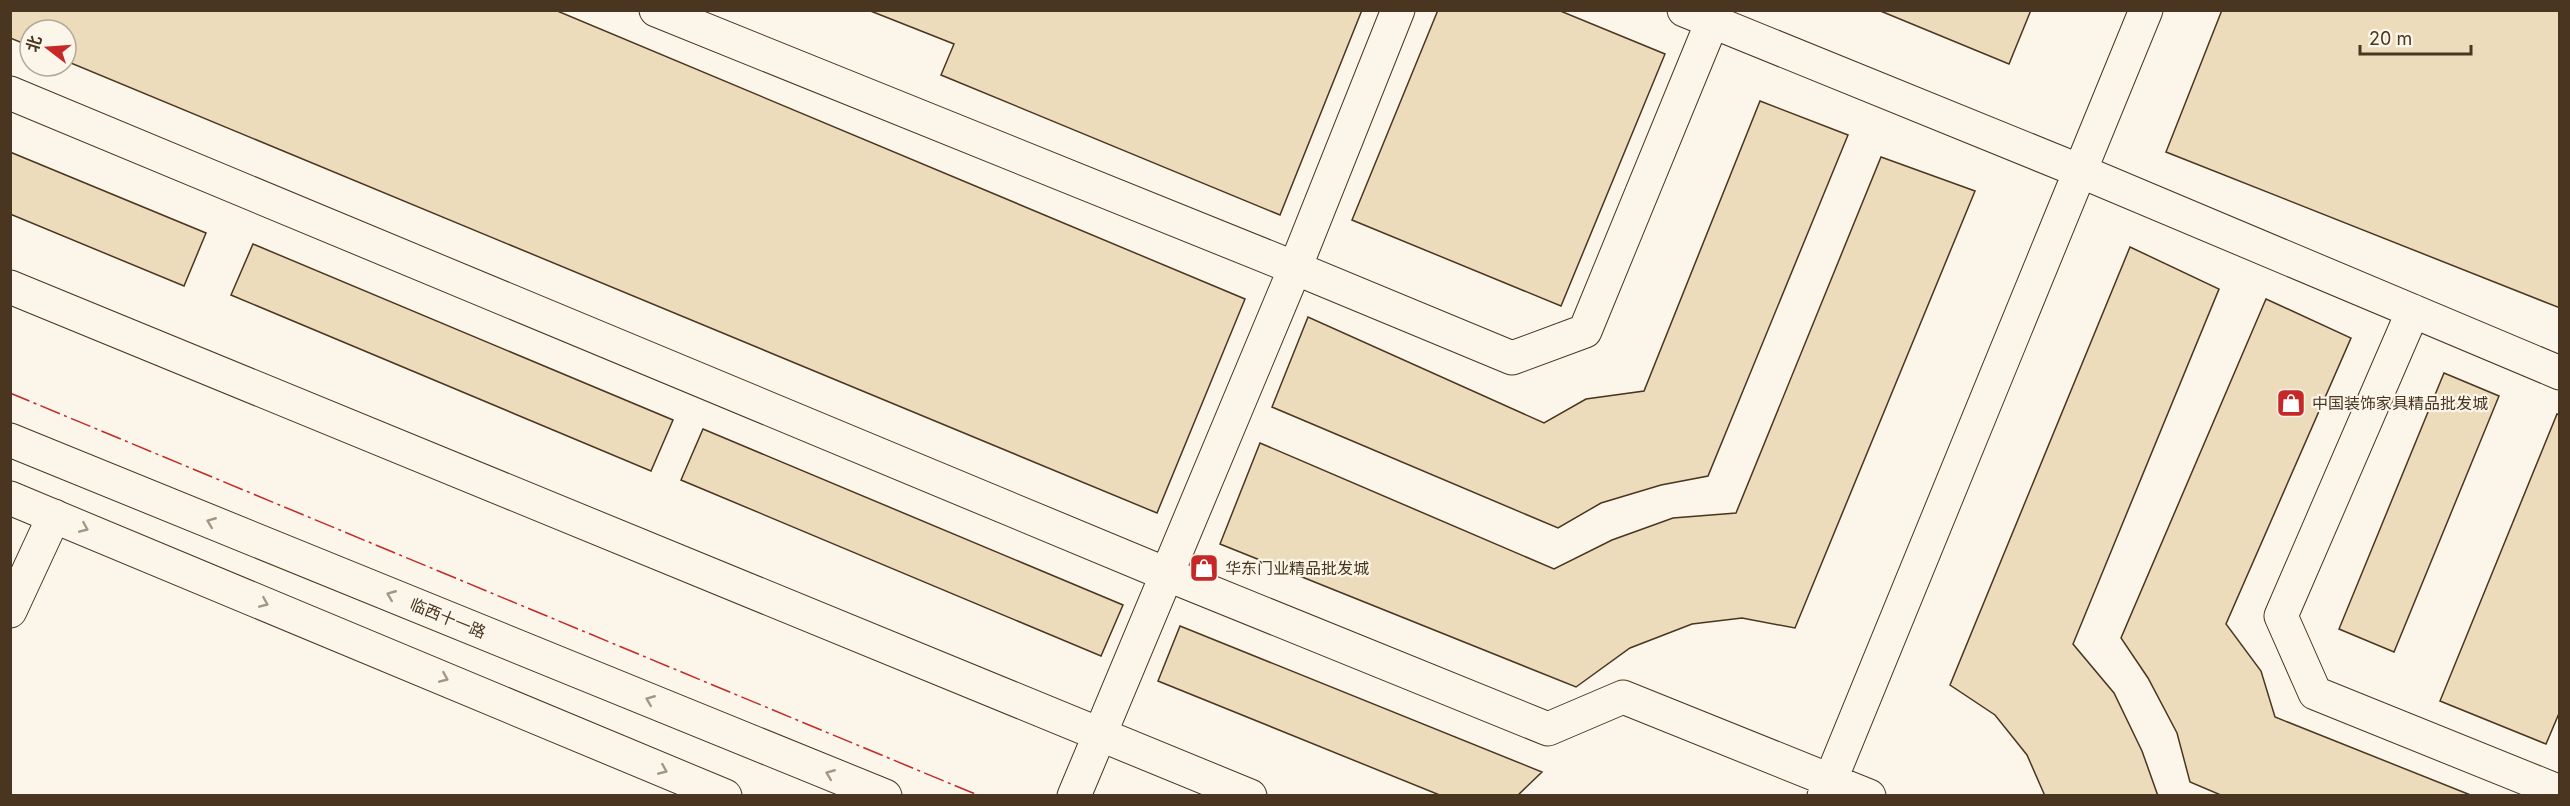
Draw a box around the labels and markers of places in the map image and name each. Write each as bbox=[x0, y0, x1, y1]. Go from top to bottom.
shop icon: 中国装饰家具精品批发城 bbox=[2275, 387, 2307, 419]
place label: 中国装饰家具精品批发城 bbox=[2312, 393, 2488, 413]
shop icon: 华东门业精品批发城 bbox=[1188, 552, 1220, 584]
place label: 华东门业精品批发城 bbox=[1225, 558, 1369, 578]

